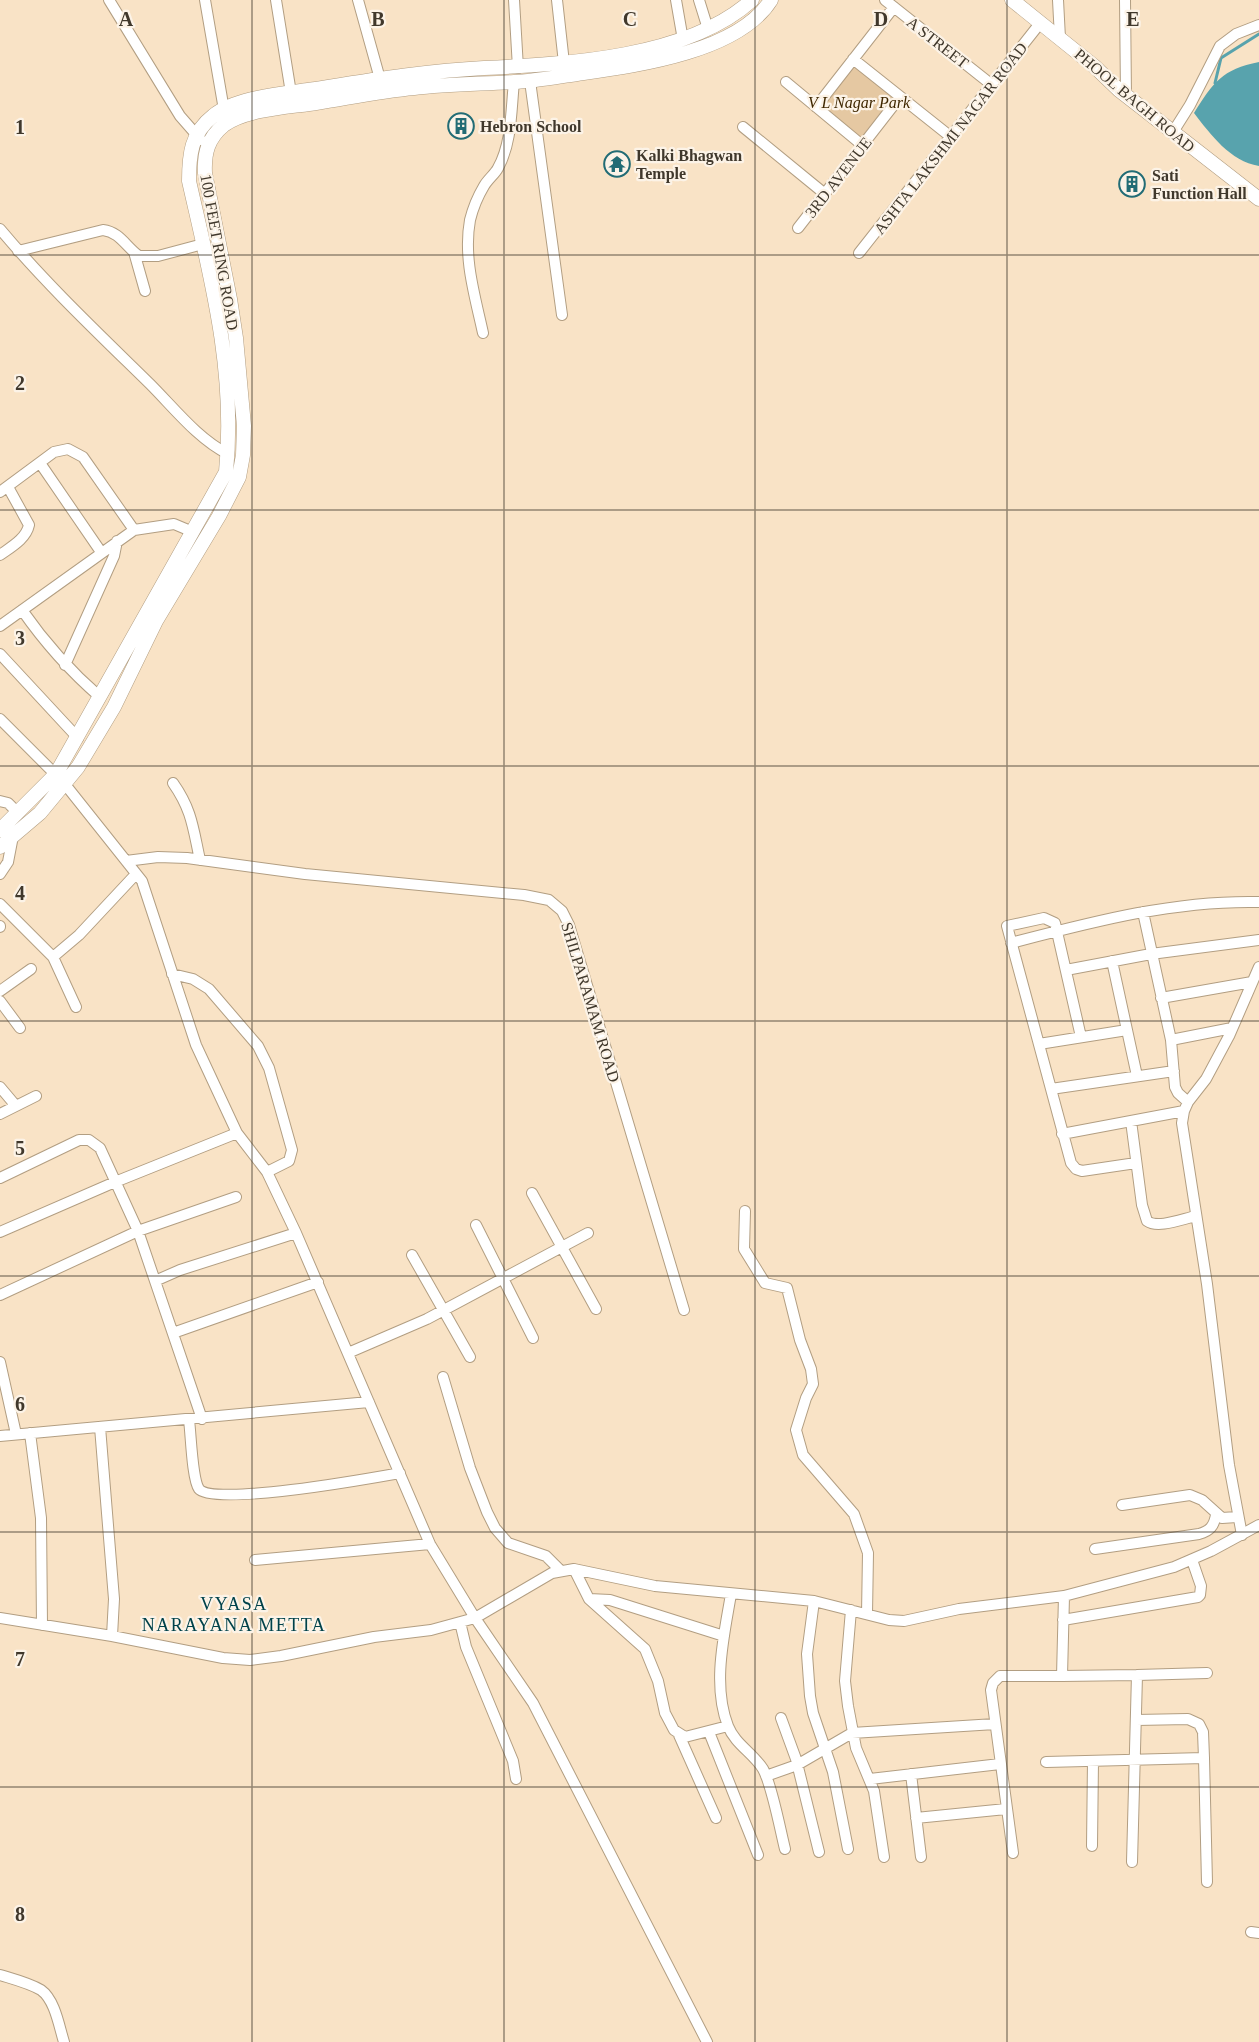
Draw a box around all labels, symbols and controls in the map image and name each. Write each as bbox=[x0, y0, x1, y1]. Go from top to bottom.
text: A bbox=[119, 8, 134, 30]
text: B bbox=[371, 8, 385, 30]
text: C bbox=[623, 8, 637, 30]
text: D bbox=[874, 8, 888, 30]
text: E bbox=[1126, 8, 1140, 30]
street label: A STREET bbox=[904, 13, 972, 72]
street label: ASHTA LAKSHMI NAGAR ROAD bbox=[870, 39, 1030, 237]
street label: PHOOL BAGH ROAD bbox=[1071, 45, 1198, 156]
park label: V L Nagar Park bbox=[808, 94, 911, 112]
building icon: Hebron School bbox=[446, 111, 476, 141]
text: 1 bbox=[15, 116, 25, 138]
place label: Hebron School bbox=[480, 118, 582, 135]
street label: 3RD AVENUE bbox=[802, 134, 875, 221]
place label: Kalki Bhagwan Temple bbox=[636, 147, 742, 183]
temple icon: Kalki Bhagwan Temple bbox=[602, 149, 632, 179]
place label: Sati Function Hall bbox=[1152, 167, 1247, 202]
building icon: Sati Function Hall bbox=[1117, 169, 1147, 199]
street label: 100 FEET RING ROAD bbox=[197, 173, 242, 332]
text: 2 bbox=[15, 372, 25, 394]
text: 3 bbox=[15, 627, 25, 649]
text: 4 bbox=[15, 882, 25, 904]
street label: SHILPARAMAM ROAD bbox=[558, 920, 623, 1084]
text: 5 bbox=[15, 1137, 25, 1159]
text: 6 bbox=[15, 1393, 25, 1415]
district label: VYASA NARAYANA METTA bbox=[142, 1594, 326, 1635]
text: 7 bbox=[15, 1648, 25, 1670]
text: 8 bbox=[15, 1903, 25, 1925]

